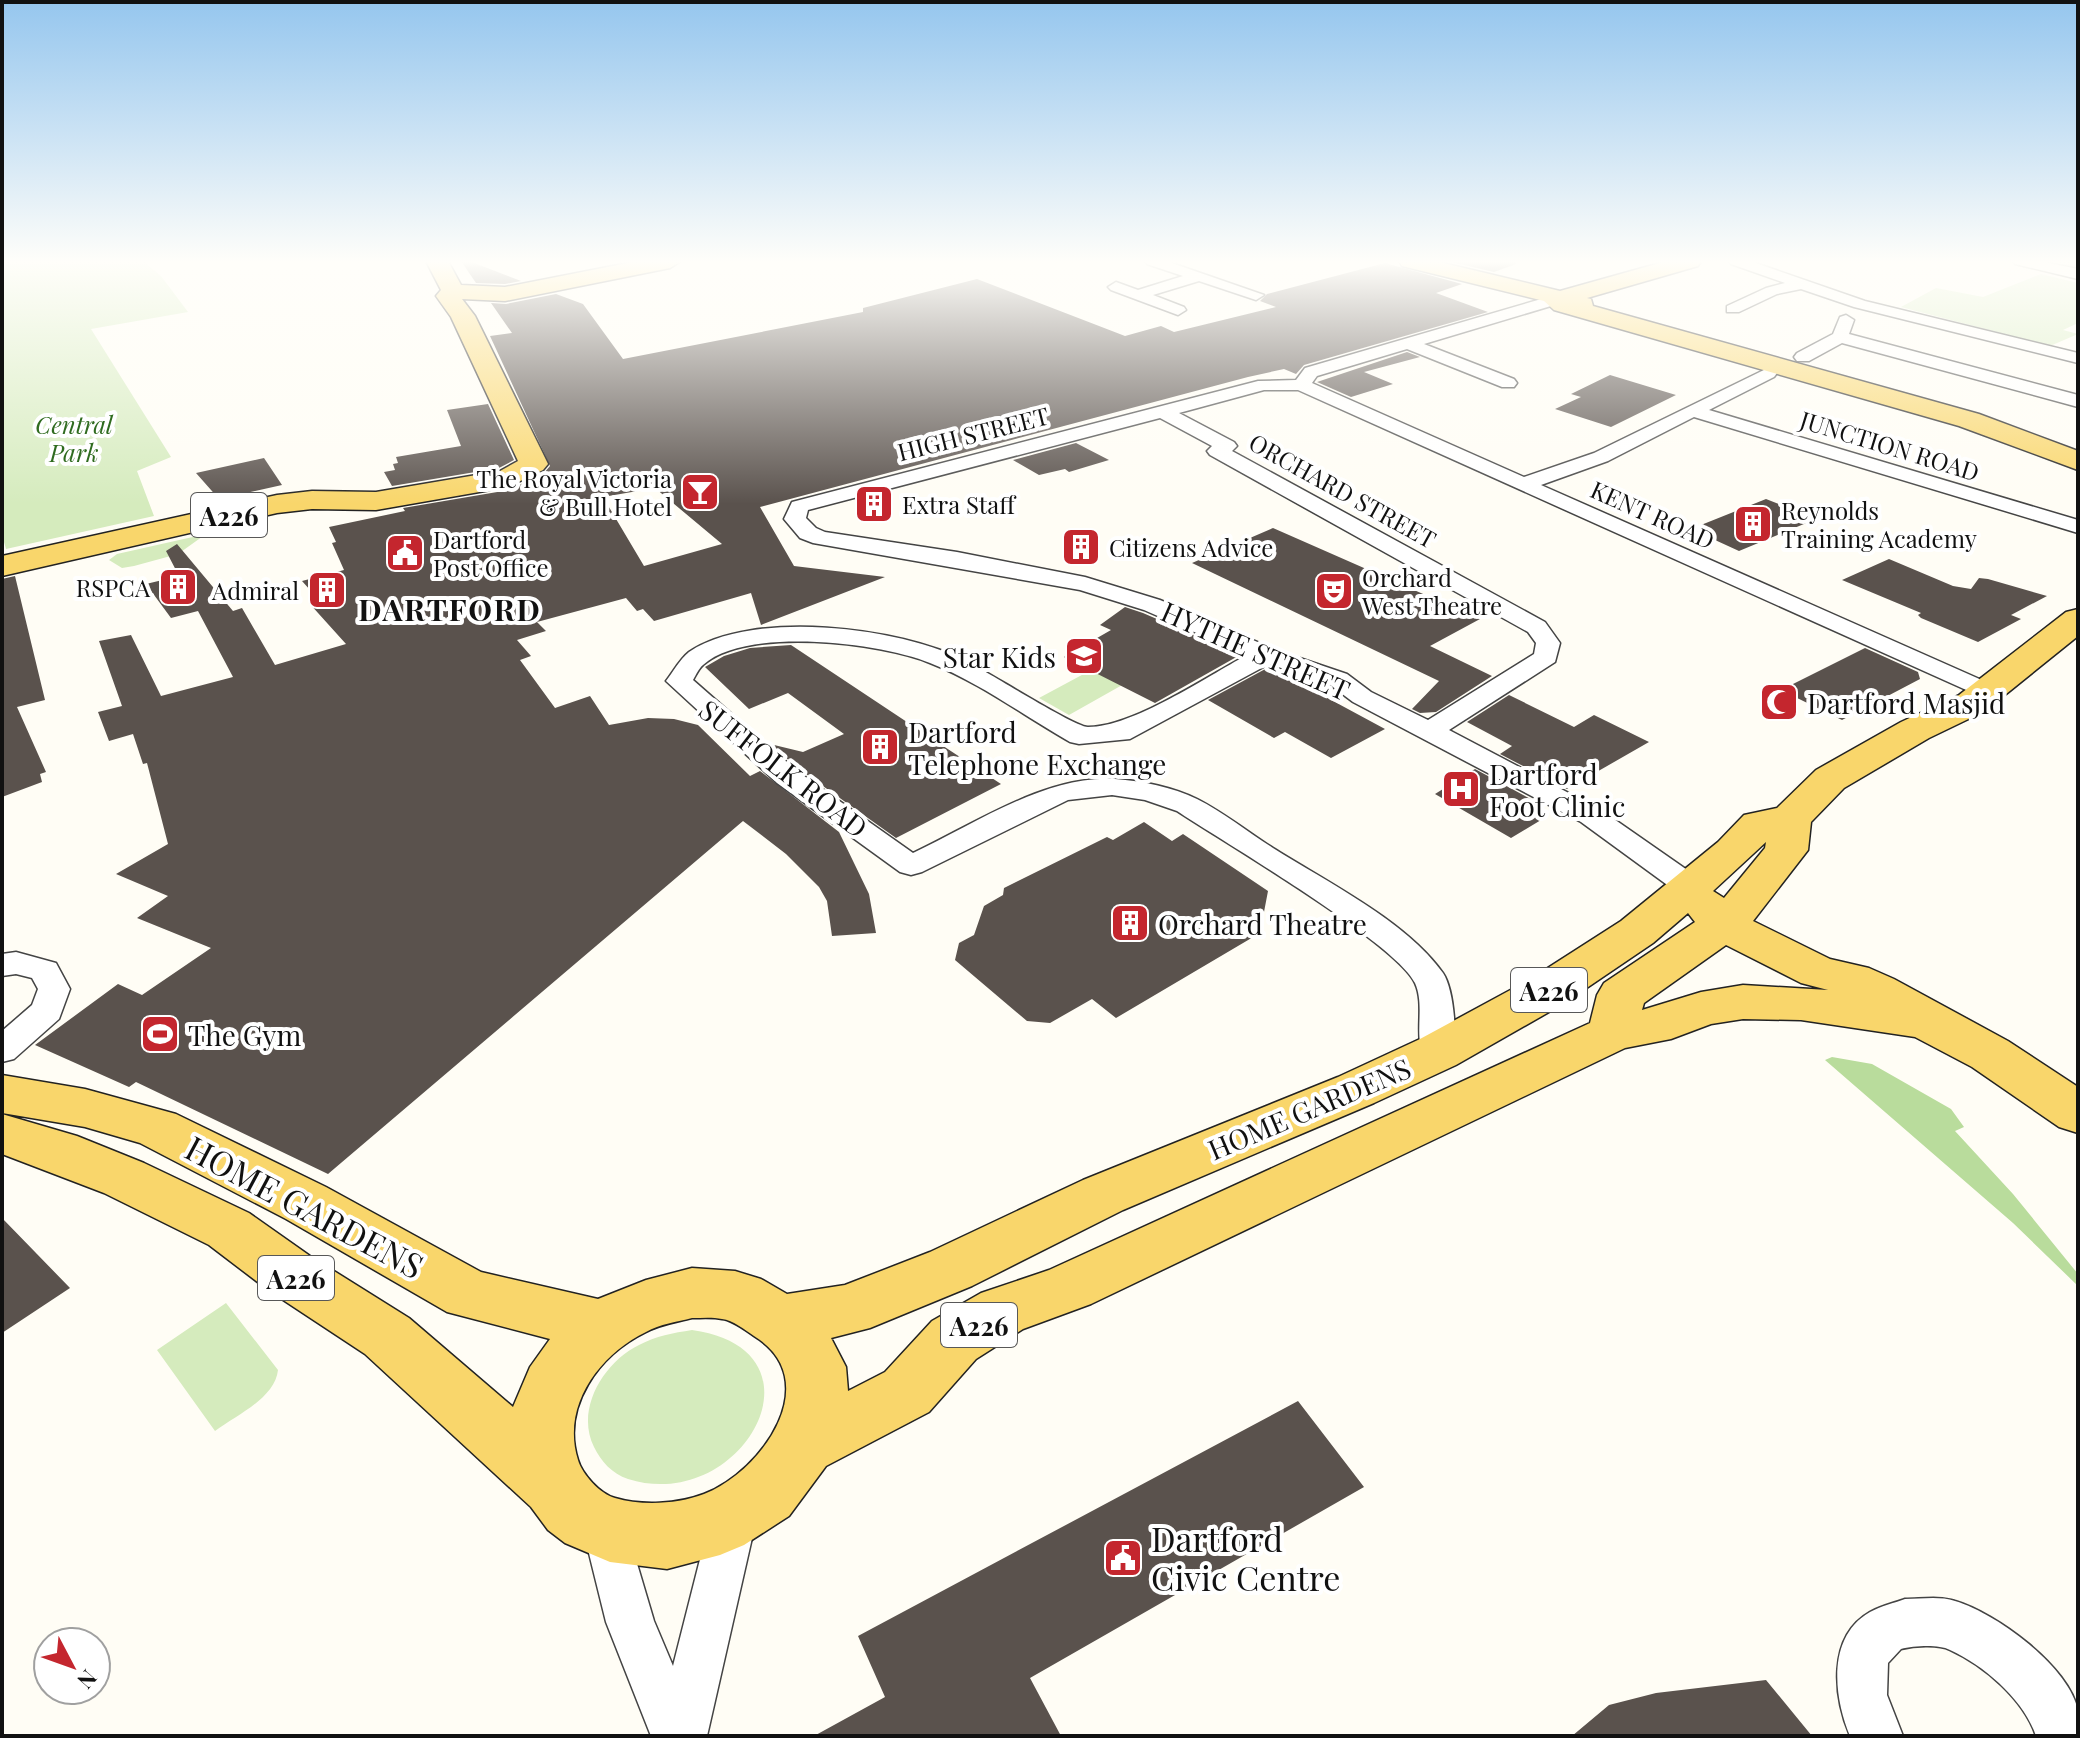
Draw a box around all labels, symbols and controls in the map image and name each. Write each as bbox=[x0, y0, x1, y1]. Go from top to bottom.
street label: HIGH STREET bbox=[894, 399, 1052, 467]
street label: JUNCTION ROAD bbox=[1796, 402, 1984, 487]
park label: Central Park bbox=[35, 408, 114, 468]
street label: ORCHARD STREET bbox=[1244, 425, 1442, 555]
place label: The Royal Victoria & Bull Hotel bbox=[476, 462, 672, 522]
bar icon: The Royal Victoria & Bull Hotel bbox=[679, 471, 721, 513]
street label: KENT ROAD bbox=[1586, 472, 1720, 556]
building icon: Extra Staff bbox=[853, 483, 895, 525]
place label: Extra Staff bbox=[902, 488, 1017, 520]
road number: A226 bbox=[191, 493, 267, 537]
place label: Reynolds Training Academy bbox=[1781, 494, 1977, 554]
building icon: Reynolds Training Academy bbox=[1732, 503, 1774, 545]
place label: Dartford Post Office bbox=[433, 523, 549, 583]
building icon: Citizens Advice bbox=[1060, 526, 1102, 568]
place label: Citizens Advice bbox=[1109, 531, 1274, 563]
public building icon: Dartford Post Office bbox=[384, 532, 426, 574]
place label: Orchard West Theatre bbox=[1361, 561, 1502, 621]
building icon: RSPCA bbox=[157, 566, 199, 608]
building icon: Admiral bbox=[306, 569, 348, 611]
theatre icon: Orchard West Theatre bbox=[1313, 570, 1355, 612]
place label: RSPCA bbox=[76, 571, 151, 603]
place label: Admiral bbox=[211, 574, 299, 606]
district label: DARTFORD bbox=[358, 589, 542, 629]
street label: HYTHE STREET bbox=[1156, 592, 1356, 708]
school or university icon: Star Kids bbox=[1063, 635, 1105, 677]
place label: Star Kids bbox=[943, 638, 1056, 675]
mosque icon: Dartford Masjid bbox=[1758, 681, 1800, 723]
place label: Dartford Masjid bbox=[1807, 684, 2005, 721]
street label: SUFFOLK ROAD bbox=[692, 691, 876, 845]
place label: Dartford Telephone Exchange bbox=[908, 713, 1166, 782]
building icon: Dartford Telephone Exchange bbox=[859, 726, 901, 768]
place label: Dartford Foot Clinic bbox=[1489, 755, 1625, 824]
hospital icon: Dartford Foot Clinic bbox=[1440, 768, 1482, 810]
building icon: Orchard Theatre bbox=[1109, 902, 1151, 944]
place label: Orchard Theatre bbox=[1158, 905, 1367, 942]
road number: A226 bbox=[1511, 968, 1587, 1012]
sports icon: The Gym bbox=[139, 1013, 181, 1055]
place label: The Gym bbox=[188, 1016, 301, 1053]
street label: HOME GARDENS bbox=[1202, 1049, 1416, 1167]
street label: HOME GARDENS bbox=[178, 1124, 432, 1288]
road number: A226 bbox=[258, 1256, 334, 1300]
road number: A226 bbox=[941, 1303, 1017, 1347]
place label: Dartford Civic Centre bbox=[1151, 1515, 1341, 1600]
public building icon: Dartford Civic Centre bbox=[1102, 1537, 1144, 1579]
north arrow bbox=[32, 1626, 112, 1706]
text: N bbox=[71, 1664, 104, 1696]

